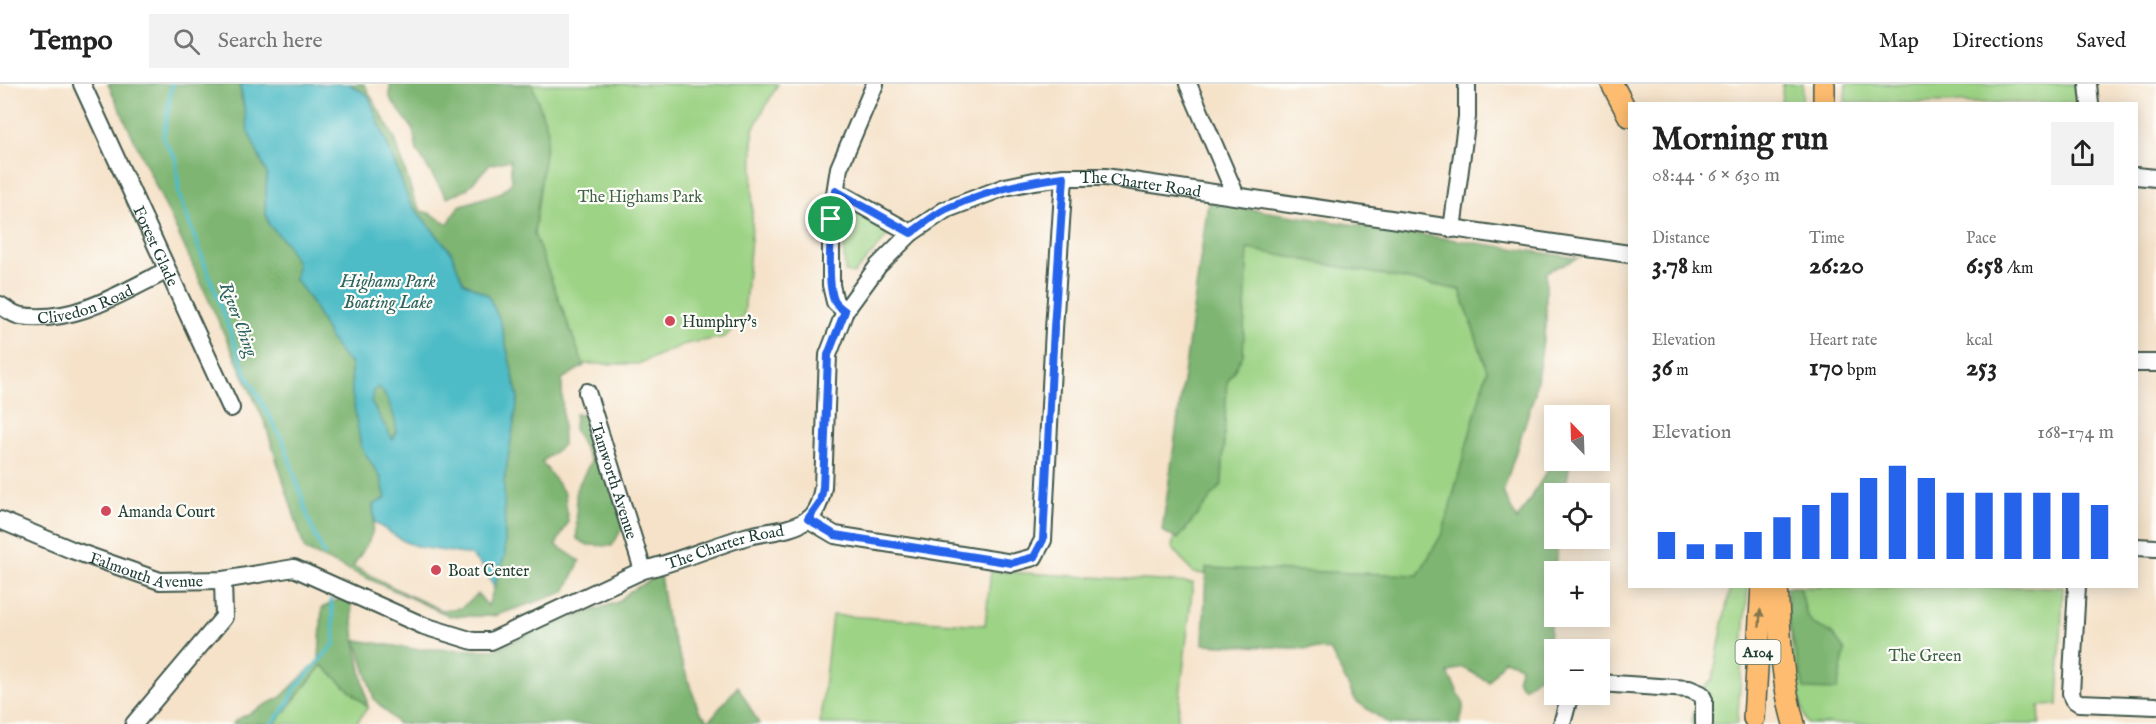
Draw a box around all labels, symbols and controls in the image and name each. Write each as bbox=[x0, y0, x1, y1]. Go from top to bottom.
search box bbox=[149, 14, 569, 68]
text: Tempo bbox=[30, 24, 113, 59]
icon: search bbox=[170, 25, 203, 58]
text: Search here bbox=[218, 27, 323, 55]
text: Map bbox=[1879, 28, 1919, 55]
text: Directions bbox=[1952, 28, 2043, 55]
text: Saved bbox=[2076, 28, 2126, 55]
text: Morning run bbox=[1652, 119, 1828, 161]
button: share bbox=[2051, 122, 2114, 185]
text: 08:44 · 6 × 630 m bbox=[1652, 163, 1780, 188]
street label: The Charter Road bbox=[1080, 169, 1203, 203]
park label: The Highams Park bbox=[577, 188, 703, 208]
pin bbox=[805, 193, 856, 244]
icon: arrive bbox=[814, 202, 847, 235]
street label: Forest Glade bbox=[127, 203, 182, 290]
text: Distance bbox=[1652, 229, 1710, 249]
text: Time bbox=[1809, 229, 1845, 249]
text: Pace bbox=[1966, 229, 1996, 249]
text: 3.78 bbox=[1652, 249, 1688, 282]
text: 26:20 bbox=[1809, 249, 1864, 282]
text: 6:58 bbox=[1966, 249, 2003, 282]
text: km bbox=[1688, 259, 1713, 279]
text: /km bbox=[2003, 259, 2033, 279]
water label: Highams Park Boating Lake bbox=[339, 271, 436, 315]
water label: River Ching bbox=[213, 279, 263, 361]
street label: Clivedon Road bbox=[37, 281, 137, 329]
place label: Humphry's bbox=[682, 313, 757, 333]
marker: Humphry's bbox=[663, 314, 677, 328]
text: Elevation bbox=[1652, 331, 1715, 351]
text: Heart rate bbox=[1809, 331, 1877, 351]
text: kcal bbox=[1966, 331, 1993, 351]
text: 36 bbox=[1652, 351, 1673, 384]
text: 170 bbox=[1809, 351, 1844, 384]
text: 253 bbox=[1966, 351, 1997, 384]
text: m bbox=[1673, 361, 1689, 381]
text: bpm bbox=[1844, 361, 1877, 381]
north arrow bbox=[1544, 405, 1610, 471]
map controls bbox=[1544, 405, 1610, 705]
text: Elevation bbox=[1652, 420, 1731, 445]
text: 168–174 m bbox=[2037, 420, 2114, 445]
street label: Tamworth Avenue bbox=[585, 421, 641, 542]
button: locate bbox=[1544, 483, 1610, 549]
place label: Amanda Court bbox=[117, 503, 216, 523]
marker: Amanda Court bbox=[99, 504, 113, 518]
street label: The Charter Road bbox=[664, 521, 786, 575]
street label: Falmouth Avenue bbox=[86, 549, 203, 594]
button: + bbox=[1544, 561, 1610, 627]
place label: Boat Center bbox=[448, 562, 529, 582]
marker: Boat Center bbox=[429, 563, 443, 577]
one-way arrow bbox=[1756, 608, 1765, 627]
button: − bbox=[1544, 639, 1610, 705]
road number: A104 bbox=[1736, 640, 1780, 664]
park label: The Green bbox=[1889, 647, 1962, 667]

